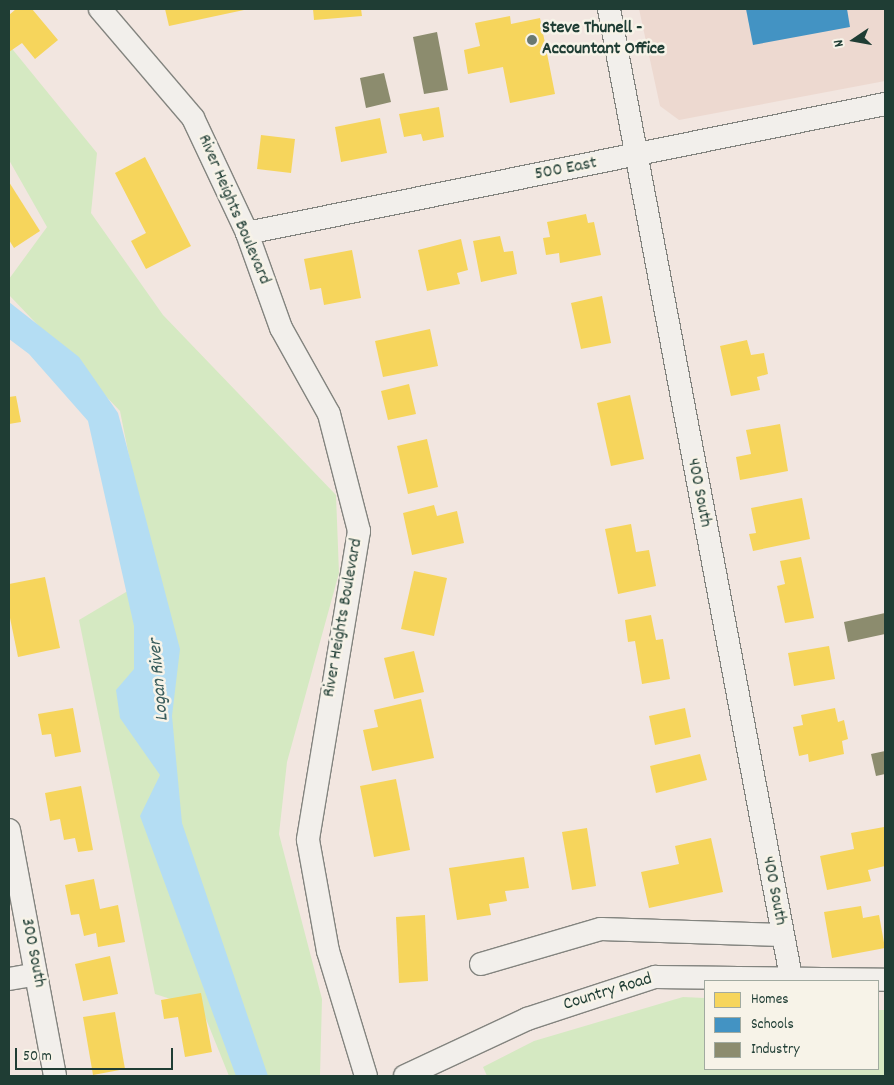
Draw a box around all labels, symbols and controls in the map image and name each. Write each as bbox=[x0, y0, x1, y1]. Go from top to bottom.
north arrow bbox=[829, 15, 879, 65]
place label: Steve Thunell - Accountant Office bbox=[542, 19, 665, 62]
marker: Steve Thunell - Accountant Office bbox=[526, 34, 538, 46]
text: N bbox=[829, 38, 850, 49]
street label: River Heights Boulevard bbox=[192, 132, 274, 288]
street label: 500 East bbox=[533, 153, 599, 187]
street label: 400 South bbox=[681, 457, 715, 529]
street label: River Heights Boulevard bbox=[319, 537, 369, 699]
water label: Logan River bbox=[145, 638, 175, 722]
street label: 400 South bbox=[756, 855, 790, 927]
street label: 300 South bbox=[15, 916, 49, 990]
street label: Country Road bbox=[561, 969, 655, 1017]
legend bbox=[704, 980, 879, 1070]
text: Homes bbox=[751, 989, 789, 1011]
text: Schools bbox=[751, 1014, 794, 1036]
scale bar bbox=[18, 1038, 175, 1070]
text: Industry bbox=[751, 1039, 800, 1061]
text: 50 m bbox=[23, 1046, 52, 1068]

